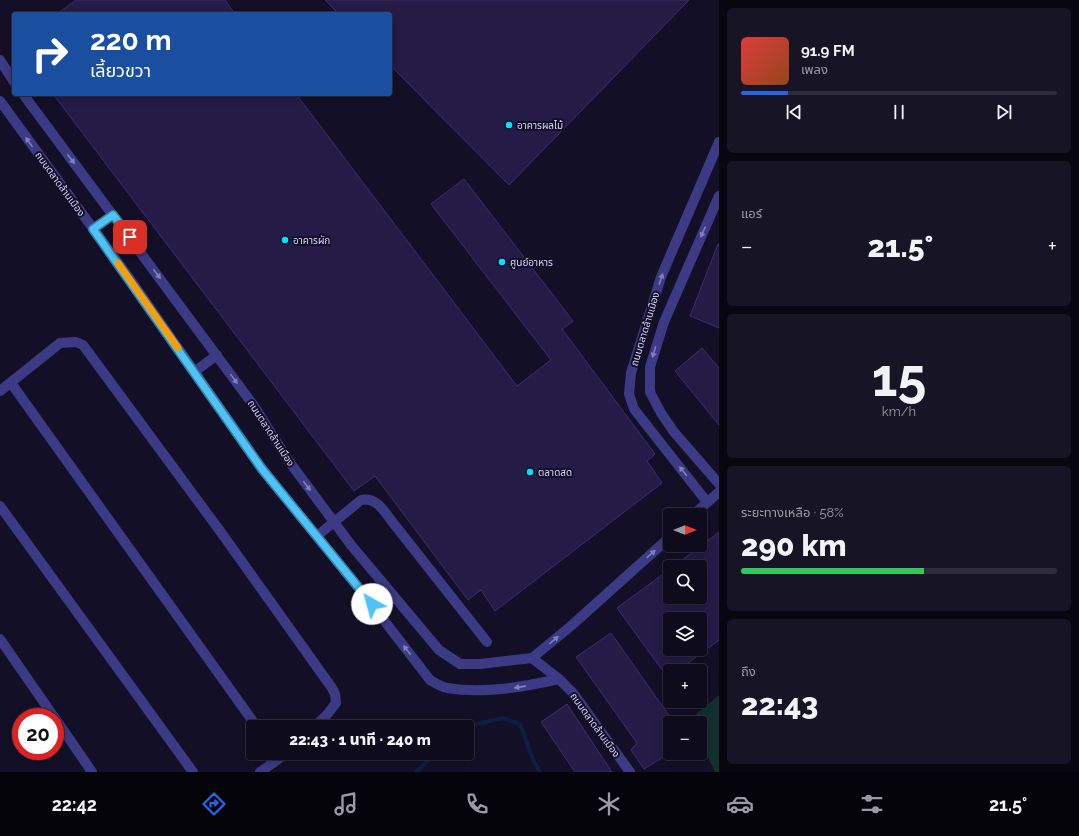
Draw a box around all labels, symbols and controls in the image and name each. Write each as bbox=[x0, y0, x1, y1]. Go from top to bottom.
text: 220 m bbox=[90, 24, 172, 57]
icon: right bbox=[24, 28, 76, 80]
text: 91.9 FM bbox=[801, 42, 855, 60]
text: เลี้ยวขวา bbox=[90, 60, 151, 81]
text: เพลง bbox=[801, 62, 828, 77]
icon: previous bbox=[783, 101, 805, 123]
icon: pause bbox=[888, 101, 910, 123]
icon: next bbox=[993, 101, 1015, 123]
marker: อาคารผลไม้ bbox=[504, 120, 514, 130]
place label: อาคารผลไม้ bbox=[517, 120, 563, 131]
one-way arrow bbox=[25, 136, 33, 147]
street label: ถนนตลาดล้านเมือง bbox=[33, 150, 87, 218]
one-way arrow bbox=[67, 154, 75, 164]
text: แอร์ bbox=[741, 206, 762, 221]
pin bbox=[113, 220, 147, 254]
icon: arrive bbox=[119, 226, 141, 248]
one-way arrow bbox=[700, 227, 706, 239]
text: 21.5° bbox=[868, 229, 933, 264]
text: − bbox=[741, 233, 753, 259]
text: + bbox=[1048, 233, 1057, 259]
marker: อาคารผัก bbox=[280, 235, 290, 245]
place label: อาคารผัก bbox=[293, 235, 330, 246]
marker: ศูนย์อาหาร bbox=[497, 257, 507, 267]
place label: ศูนย์อาหาร bbox=[510, 257, 553, 269]
one-way arrow bbox=[153, 269, 161, 280]
one-way arrow bbox=[658, 273, 664, 285]
street label: ถนนตลาดล้านเมือง bbox=[629, 291, 661, 367]
one-way arrow bbox=[651, 347, 657, 359]
text: 15 bbox=[872, 347, 926, 408]
one-way arrow bbox=[230, 374, 238, 384]
street label: ถนนตลาดล้านเมือง bbox=[246, 398, 296, 468]
text: km/h bbox=[882, 404, 916, 419]
one-way arrow bbox=[679, 465, 687, 476]
marker: ตลาดสด bbox=[525, 467, 535, 477]
place label: ตลาดสด bbox=[538, 467, 572, 478]
one-way arrow bbox=[303, 481, 312, 492]
text: ระยะทางเหลือ · 58% bbox=[741, 505, 844, 520]
north arrow bbox=[663, 508, 707, 552]
map controls bbox=[663, 508, 707, 760]
text: 290 km bbox=[741, 528, 847, 563]
one-way arrow bbox=[647, 550, 656, 559]
button: search bbox=[663, 560, 707, 604]
position arrow bbox=[351, 583, 393, 625]
button: layers bbox=[663, 612, 707, 656]
one-way arrow bbox=[549, 636, 559, 645]
one-way arrow bbox=[403, 645, 411, 656]
button: + bbox=[663, 664, 707, 708]
text: ถึง bbox=[741, 664, 756, 679]
one-way arrow bbox=[514, 684, 527, 690]
text: 22:43 bbox=[741, 687, 818, 722]
street label: ถนนตลาดล้านเมือง bbox=[568, 691, 622, 759]
speed limit sign: 20 bbox=[12, 708, 64, 760]
button: − bbox=[663, 716, 707, 760]
text: 22:43 · 1 นาที · 240 m bbox=[289, 731, 431, 749]
icon: directions bbox=[200, 790, 228, 818]
icon: music bbox=[332, 790, 360, 818]
icon: phone bbox=[463, 790, 491, 818]
icon: climate bbox=[595, 790, 623, 818]
icon: car bbox=[726, 790, 754, 818]
icon: filters bbox=[858, 790, 886, 818]
text: 22:42 bbox=[52, 794, 97, 815]
text: 21.5° bbox=[989, 794, 1027, 815]

